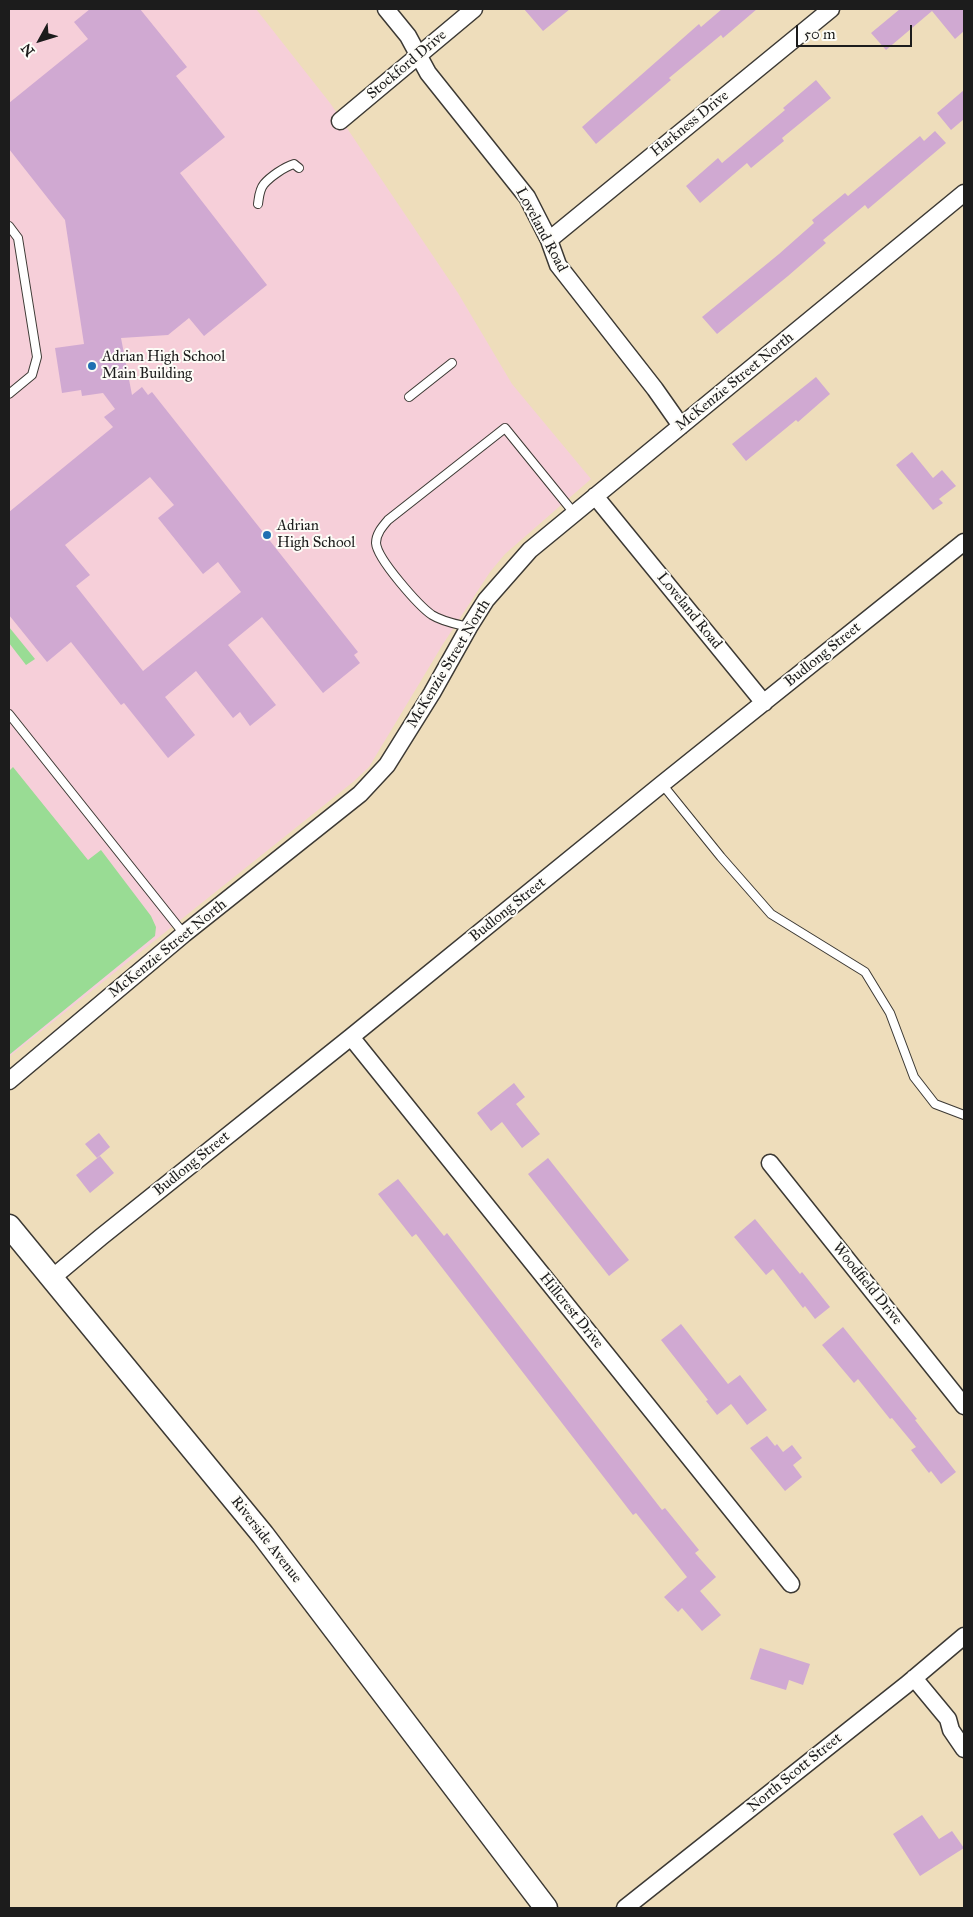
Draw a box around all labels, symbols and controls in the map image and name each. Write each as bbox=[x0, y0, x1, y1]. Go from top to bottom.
north arrow bbox=[15, 15, 65, 65]
scale bar bbox=[798, 15, 914, 47]
text: 50 m bbox=[804, 25, 836, 43]
street label: Stockford Drive bbox=[363, 26, 451, 104]
text: N bbox=[18, 40, 38, 60]
street label: Harkness Drive bbox=[647, 87, 733, 161]
street label: Loveland Road bbox=[511, 185, 571, 275]
street label: McKenzie Street North bbox=[672, 329, 798, 435]
place label: Adrian High School Main Building bbox=[102, 348, 225, 383]
marker: Adrian High School Main Building bbox=[86, 360, 98, 372]
place label: Adrian High School bbox=[277, 517, 355, 552]
marker: Adrian High School bbox=[261, 529, 273, 541]
street label: Loveland Road bbox=[653, 569, 725, 653]
street label: McKenzie Street North bbox=[404, 596, 494, 732]
street label: Budlong Street bbox=[781, 619, 865, 691]
street label: Budlong Street bbox=[466, 874, 550, 946]
street label: McKenzie Street North bbox=[105, 896, 231, 1002]
street label: Budlong Street bbox=[150, 1128, 234, 1200]
street label: Woodfield Drive bbox=[828, 1239, 906, 1329]
street label: Hillcrest Drive bbox=[535, 1270, 607, 1352]
street label: Riverside Avenue bbox=[227, 1493, 305, 1587]
street label: North Scott Street bbox=[744, 1729, 846, 1817]

